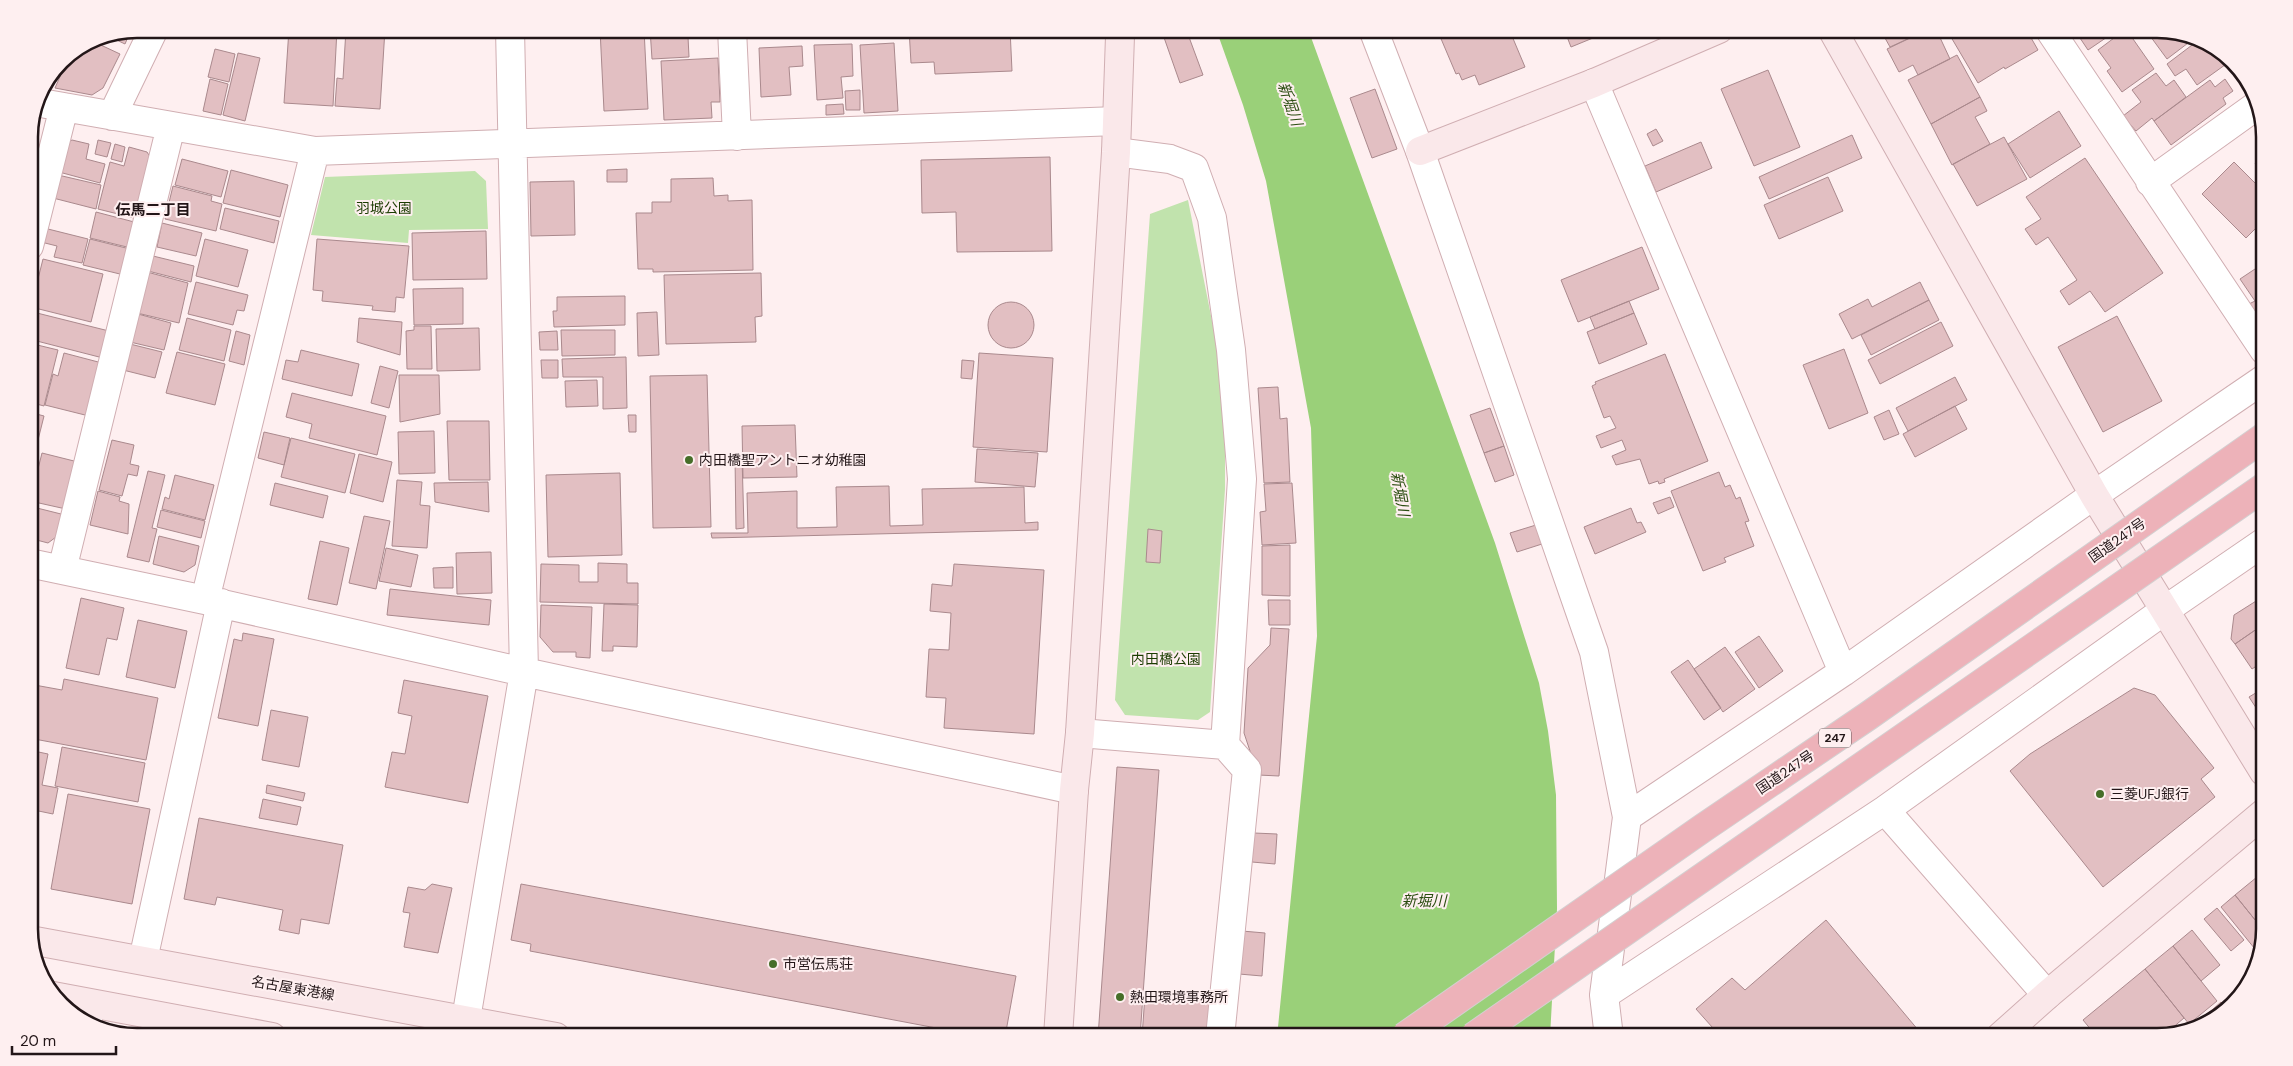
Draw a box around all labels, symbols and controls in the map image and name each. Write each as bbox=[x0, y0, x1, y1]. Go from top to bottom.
water label: 新堀川 bbox=[1273, 79, 1307, 130]
park label: 羽城公園 bbox=[356, 199, 412, 217]
district label: 伝馬二丁目 bbox=[115, 200, 191, 220]
place label: 内田橋聖アントニオ幼稚園 bbox=[699, 451, 866, 469]
marker: 内田橋聖アントニオ幼稚園 bbox=[683, 454, 695, 466]
water label: 新堀川 bbox=[1386, 470, 1414, 520]
street label: 国道247号 bbox=[2085, 514, 2149, 566]
park label: 内田橋公園 bbox=[1131, 650, 1201, 668]
road number: 247 bbox=[1819, 728, 1851, 748]
street label: 国道247号 bbox=[1753, 746, 1817, 798]
place label: 三菱UFJ銀行 bbox=[2110, 785, 2189, 803]
marker: 三菱UFJ銀行 bbox=[2094, 788, 2106, 800]
water label: 新堀川 bbox=[1401, 891, 1448, 911]
place label: 市営伝馬荘 bbox=[783, 955, 853, 973]
marker: 市営伝馬荘 bbox=[767, 958, 779, 970]
street label: 名古屋東港線 bbox=[250, 972, 336, 1004]
place label: 熱田環境事務所 bbox=[1130, 988, 1228, 1006]
marker: 熱田環境事務所 bbox=[1114, 991, 1126, 1003]
scale bar bbox=[12, 1024, 116, 1056]
text: 20 m bbox=[20, 1031, 56, 1051]

